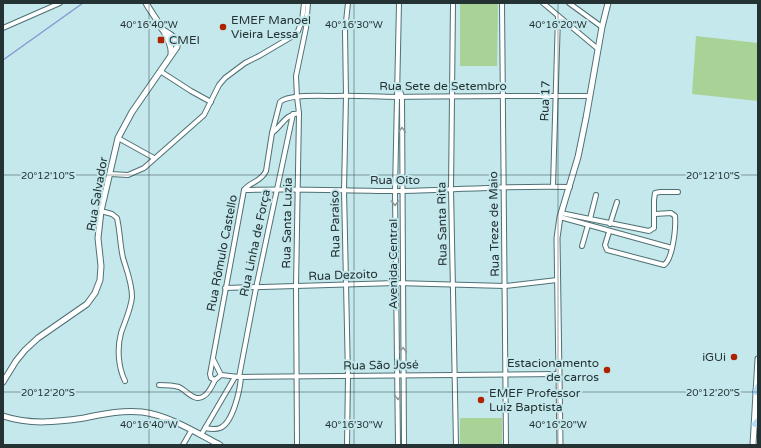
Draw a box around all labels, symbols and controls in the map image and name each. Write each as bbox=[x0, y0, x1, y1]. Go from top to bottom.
place label: EMEF Manoel Vieira Lessa bbox=[231, 13, 311, 41]
text: 40°16'40"W bbox=[120, 19, 178, 31]
text: 40°16'30"W bbox=[325, 19, 383, 31]
text: 40°16'20"W bbox=[529, 19, 587, 31]
marker: EMEF Manoel Vieira Lessa bbox=[218, 22, 228, 32]
place label: CMEI bbox=[169, 33, 200, 47]
marker: CMEI bbox=[156, 35, 166, 45]
street label: Rua Sete de Setembro bbox=[379, 79, 507, 93]
street label: Rua 17 bbox=[537, 80, 553, 122]
one-way arrow bbox=[397, 127, 406, 133]
street label: Rua Salvador bbox=[84, 155, 111, 232]
text: 20°12'10"S bbox=[21, 170, 75, 182]
text: 20°12'10"S bbox=[686, 170, 740, 182]
street label: Rua Treze de Maio bbox=[486, 171, 502, 277]
street label: Rua Oito bbox=[370, 173, 420, 187]
street label: Rua Santa Luzia bbox=[279, 177, 295, 269]
street label: Rua Santa Rita bbox=[434, 182, 450, 266]
street label: Rua Linha de Força bbox=[237, 188, 273, 298]
street label: Rua Paraíso bbox=[327, 190, 343, 258]
street label: Rua Rômulo Castello bbox=[204, 193, 240, 313]
one-way arrow bbox=[391, 200, 399, 206]
street label: Avenida Central bbox=[386, 219, 400, 309]
street label: Rua Dezoito bbox=[308, 267, 378, 283]
one-way arrow bbox=[399, 347, 407, 353]
place label: iGUi bbox=[702, 350, 726, 364]
marker: iGUi bbox=[729, 352, 739, 362]
place label: Estacionamento de carros bbox=[507, 356, 599, 384]
street label: Rua São José bbox=[343, 357, 419, 373]
marker: Estacionamento de carros bbox=[602, 365, 612, 375]
place label: EMEF Professor Luiz Baptista bbox=[489, 386, 581, 414]
text: 20°12'20"S bbox=[21, 387, 75, 399]
text: 20°12'20"S bbox=[686, 387, 740, 399]
one-way arrow bbox=[394, 394, 402, 400]
marker: EMEF Professor Luiz Baptista bbox=[476, 395, 486, 405]
text: 40°16'40"W bbox=[120, 419, 178, 431]
text: 40°16'30"W bbox=[325, 419, 383, 431]
text: 40°16'20"W bbox=[529, 419, 587, 431]

